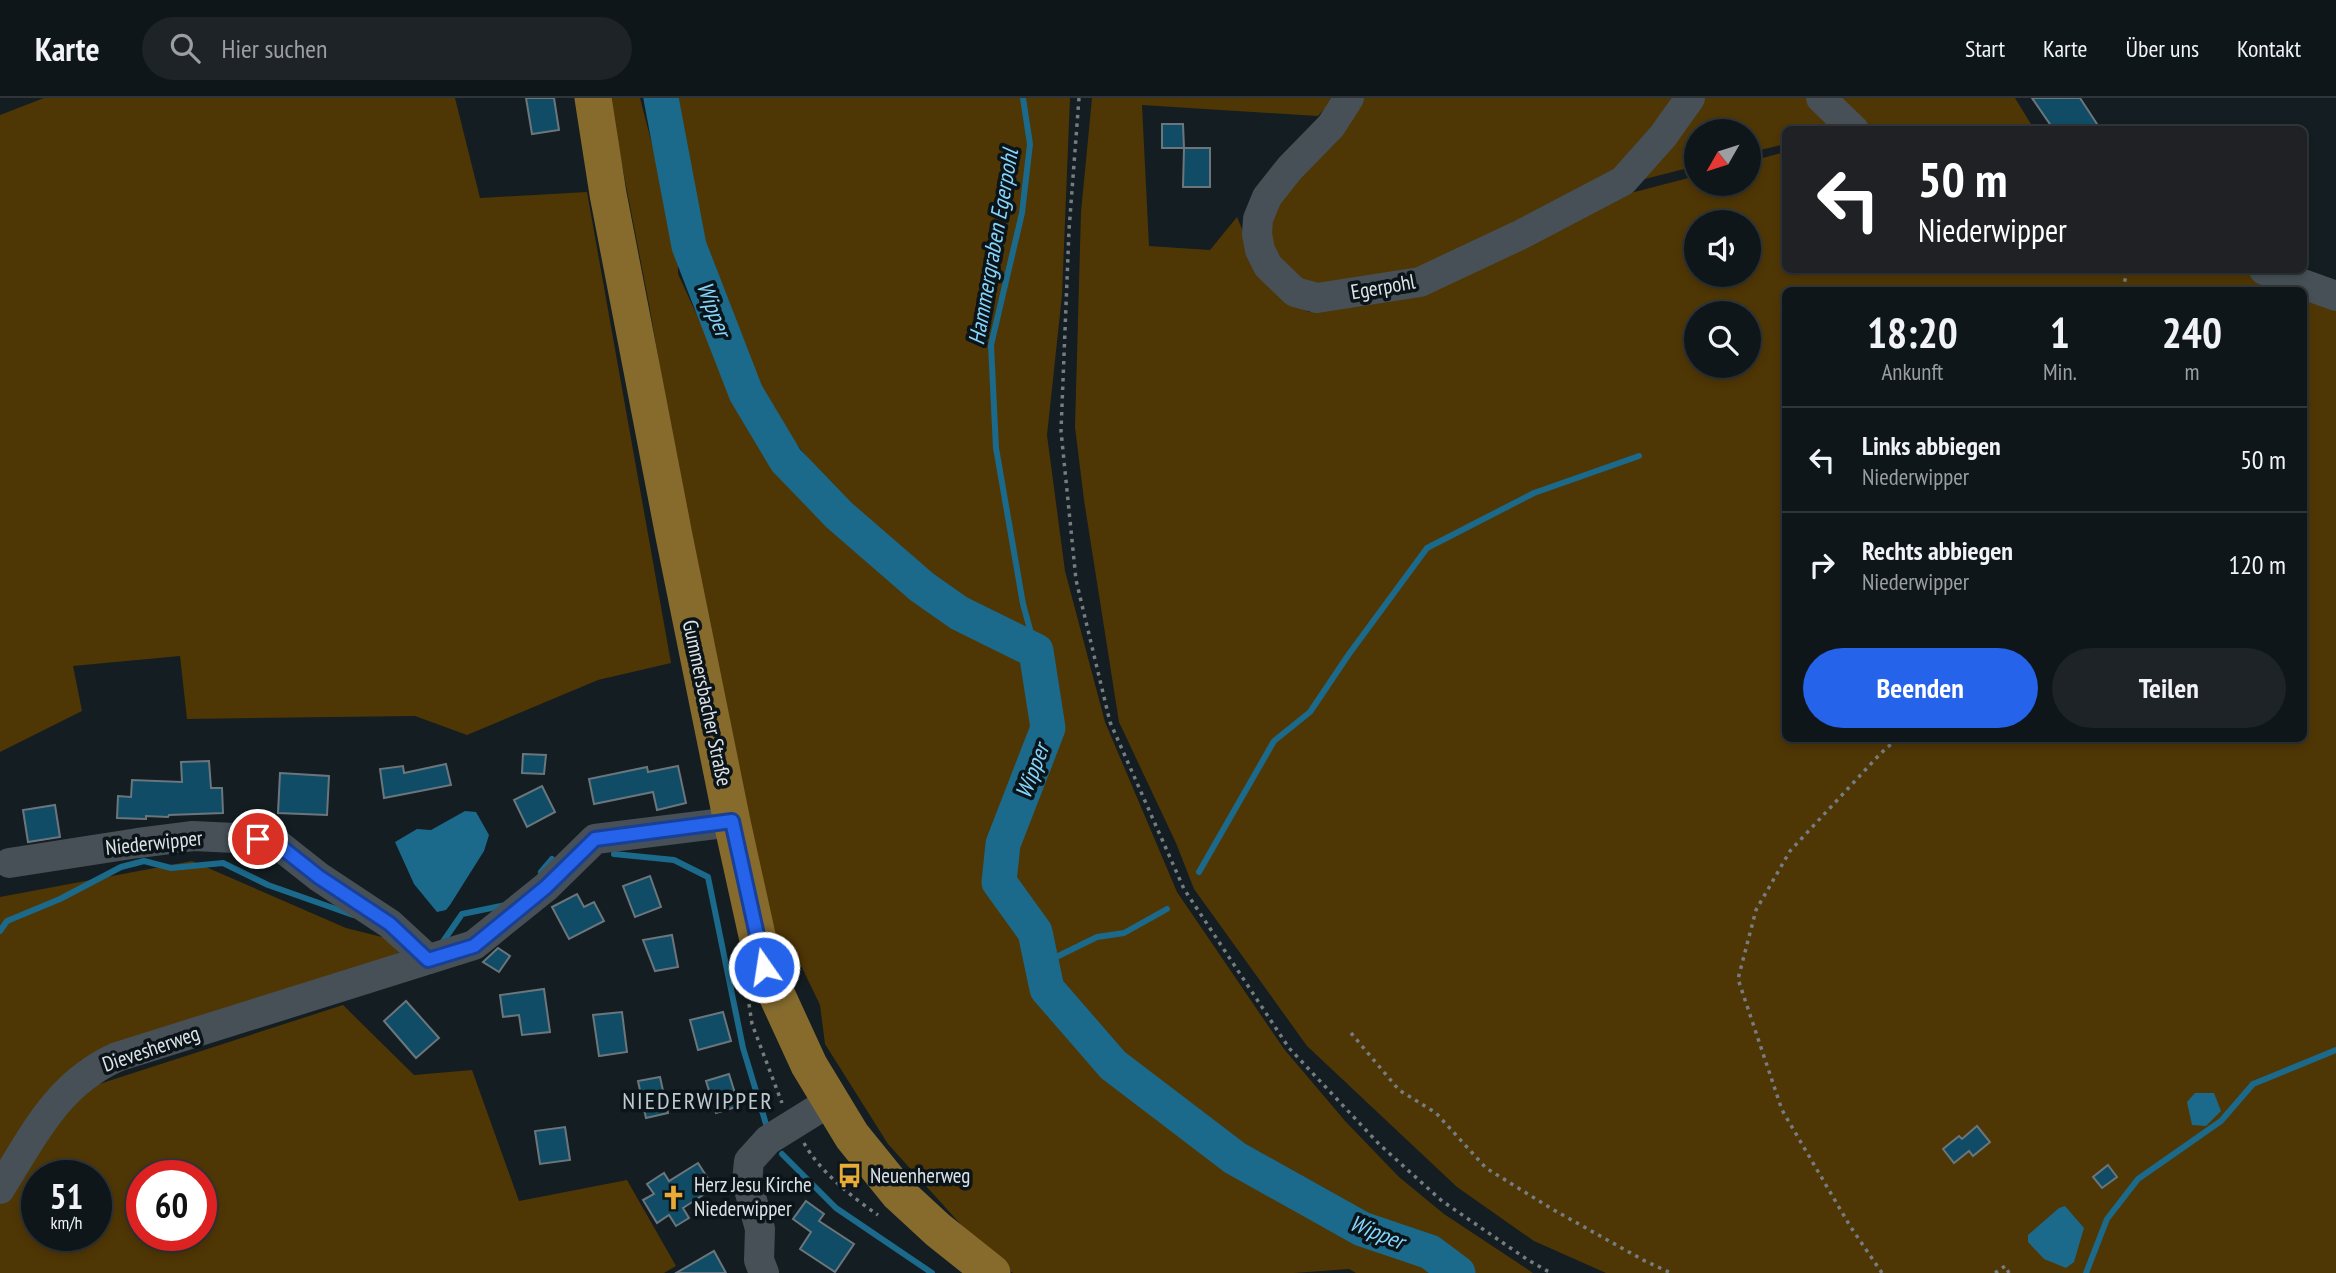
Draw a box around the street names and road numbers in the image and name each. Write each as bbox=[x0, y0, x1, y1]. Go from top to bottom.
street label: Egerpohl bbox=[1349, 268, 1417, 305]
street label: Gummersbacher Straße bbox=[677, 617, 738, 788]
street label: Niederwipper bbox=[104, 824, 204, 861]
street label: Dievesherweg bbox=[99, 1019, 203, 1078]

